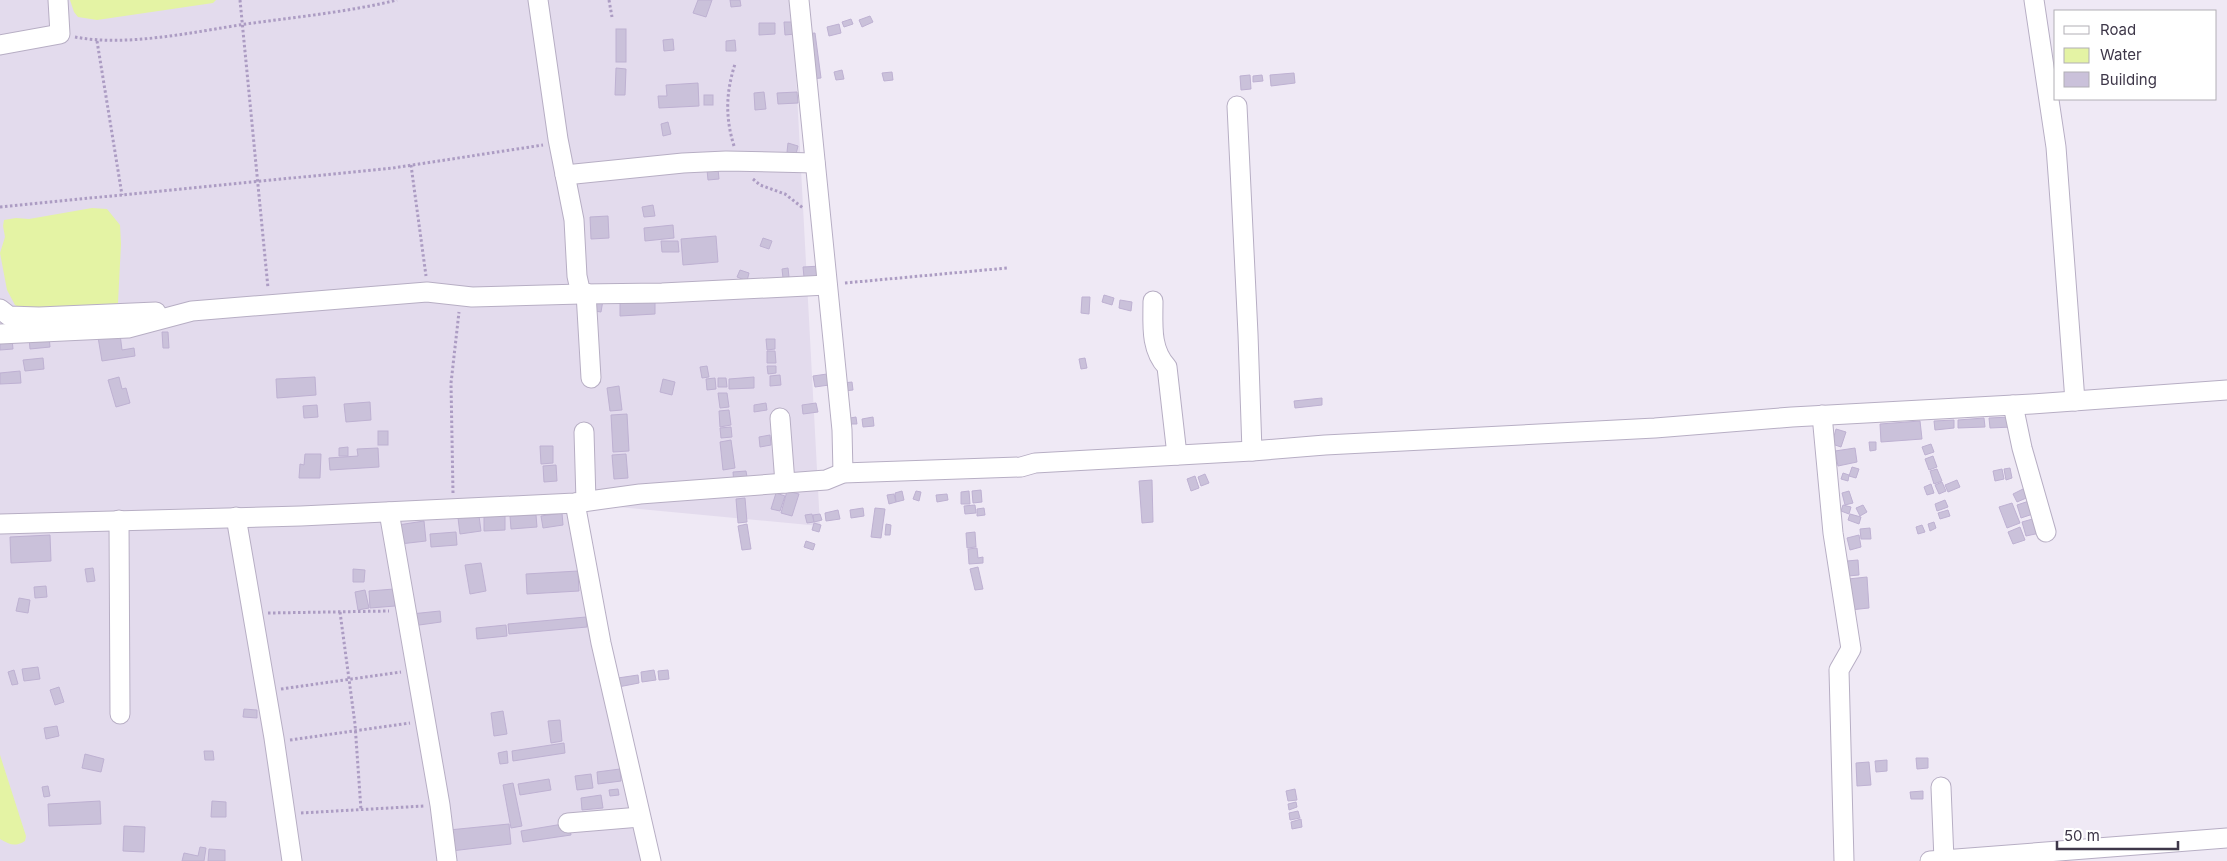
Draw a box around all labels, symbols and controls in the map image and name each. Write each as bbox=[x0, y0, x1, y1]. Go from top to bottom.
legend bbox=[2054, 10, 2217, 100]
text: Road bbox=[2100, 20, 2136, 39]
text: Water bbox=[2100, 45, 2142, 64]
text: Building bbox=[2100, 70, 2157, 89]
scale bar bbox=[2057, 818, 2178, 850]
text: 50 m bbox=[2064, 826, 2100, 845]

